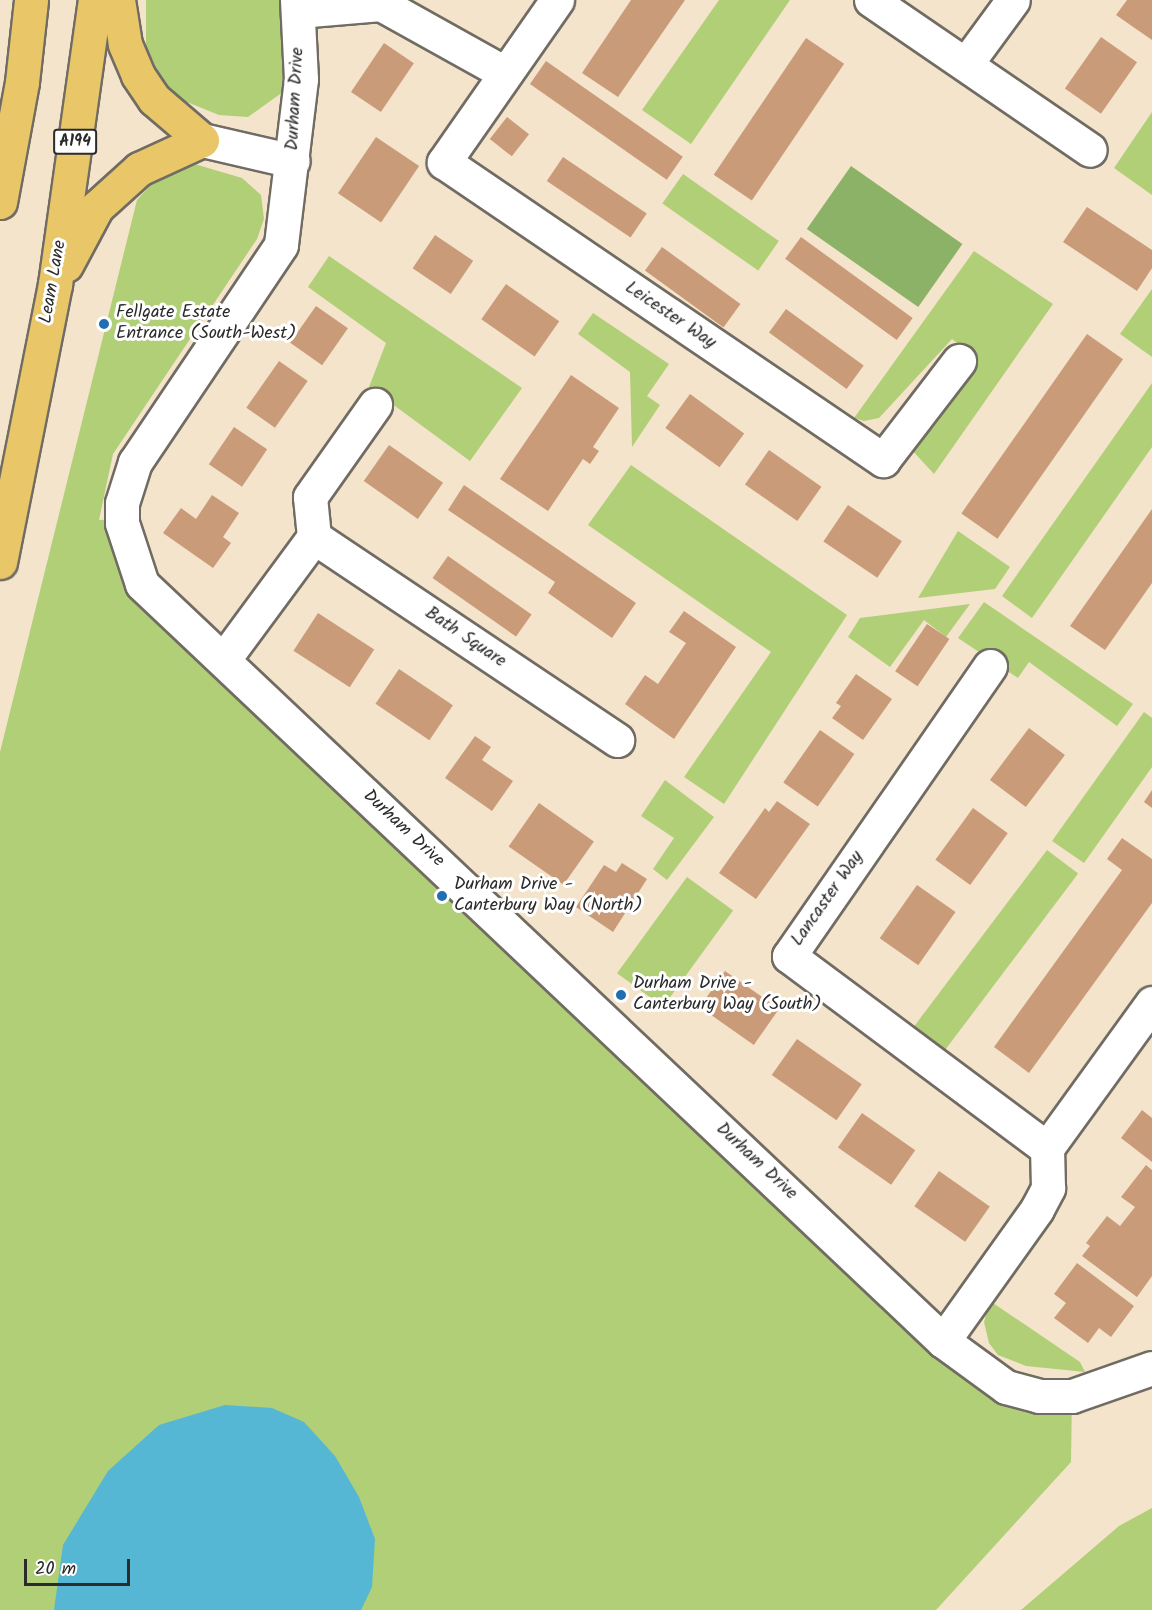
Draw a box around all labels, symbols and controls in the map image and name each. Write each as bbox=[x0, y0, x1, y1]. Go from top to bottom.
street label: Durham Drive bbox=[283, 47, 309, 151]
road number: A194 bbox=[52, 129, 98, 155]
street label: Leam Lane bbox=[36, 239, 72, 325]
street label: Leicester Way bbox=[620, 278, 720, 354]
place label: Fellgate Estate Entrance (South-West) bbox=[116, 303, 296, 346]
marker: Fellgate Estate Entrance (South-West) bbox=[97, 317, 111, 331]
street label: Bath Square bbox=[420, 603, 510, 673]
street label: Durham Drive bbox=[358, 786, 448, 872]
street label: Lancaster Way bbox=[787, 847, 869, 951]
place label: Durham Drive - Canterbury Way (North) bbox=[454, 875, 642, 918]
marker: Durham Drive - Canterbury Way (North) bbox=[435, 889, 449, 903]
place label: Durham Drive - Canterbury Way (South) bbox=[633, 974, 822, 1016]
marker: Durham Drive - Canterbury Way (South) bbox=[614, 988, 628, 1002]
street label: Durham Drive bbox=[711, 1119, 801, 1205]
scale bar bbox=[27, 1547, 134, 1585]
text: 20 m bbox=[35, 1555, 76, 1584]

